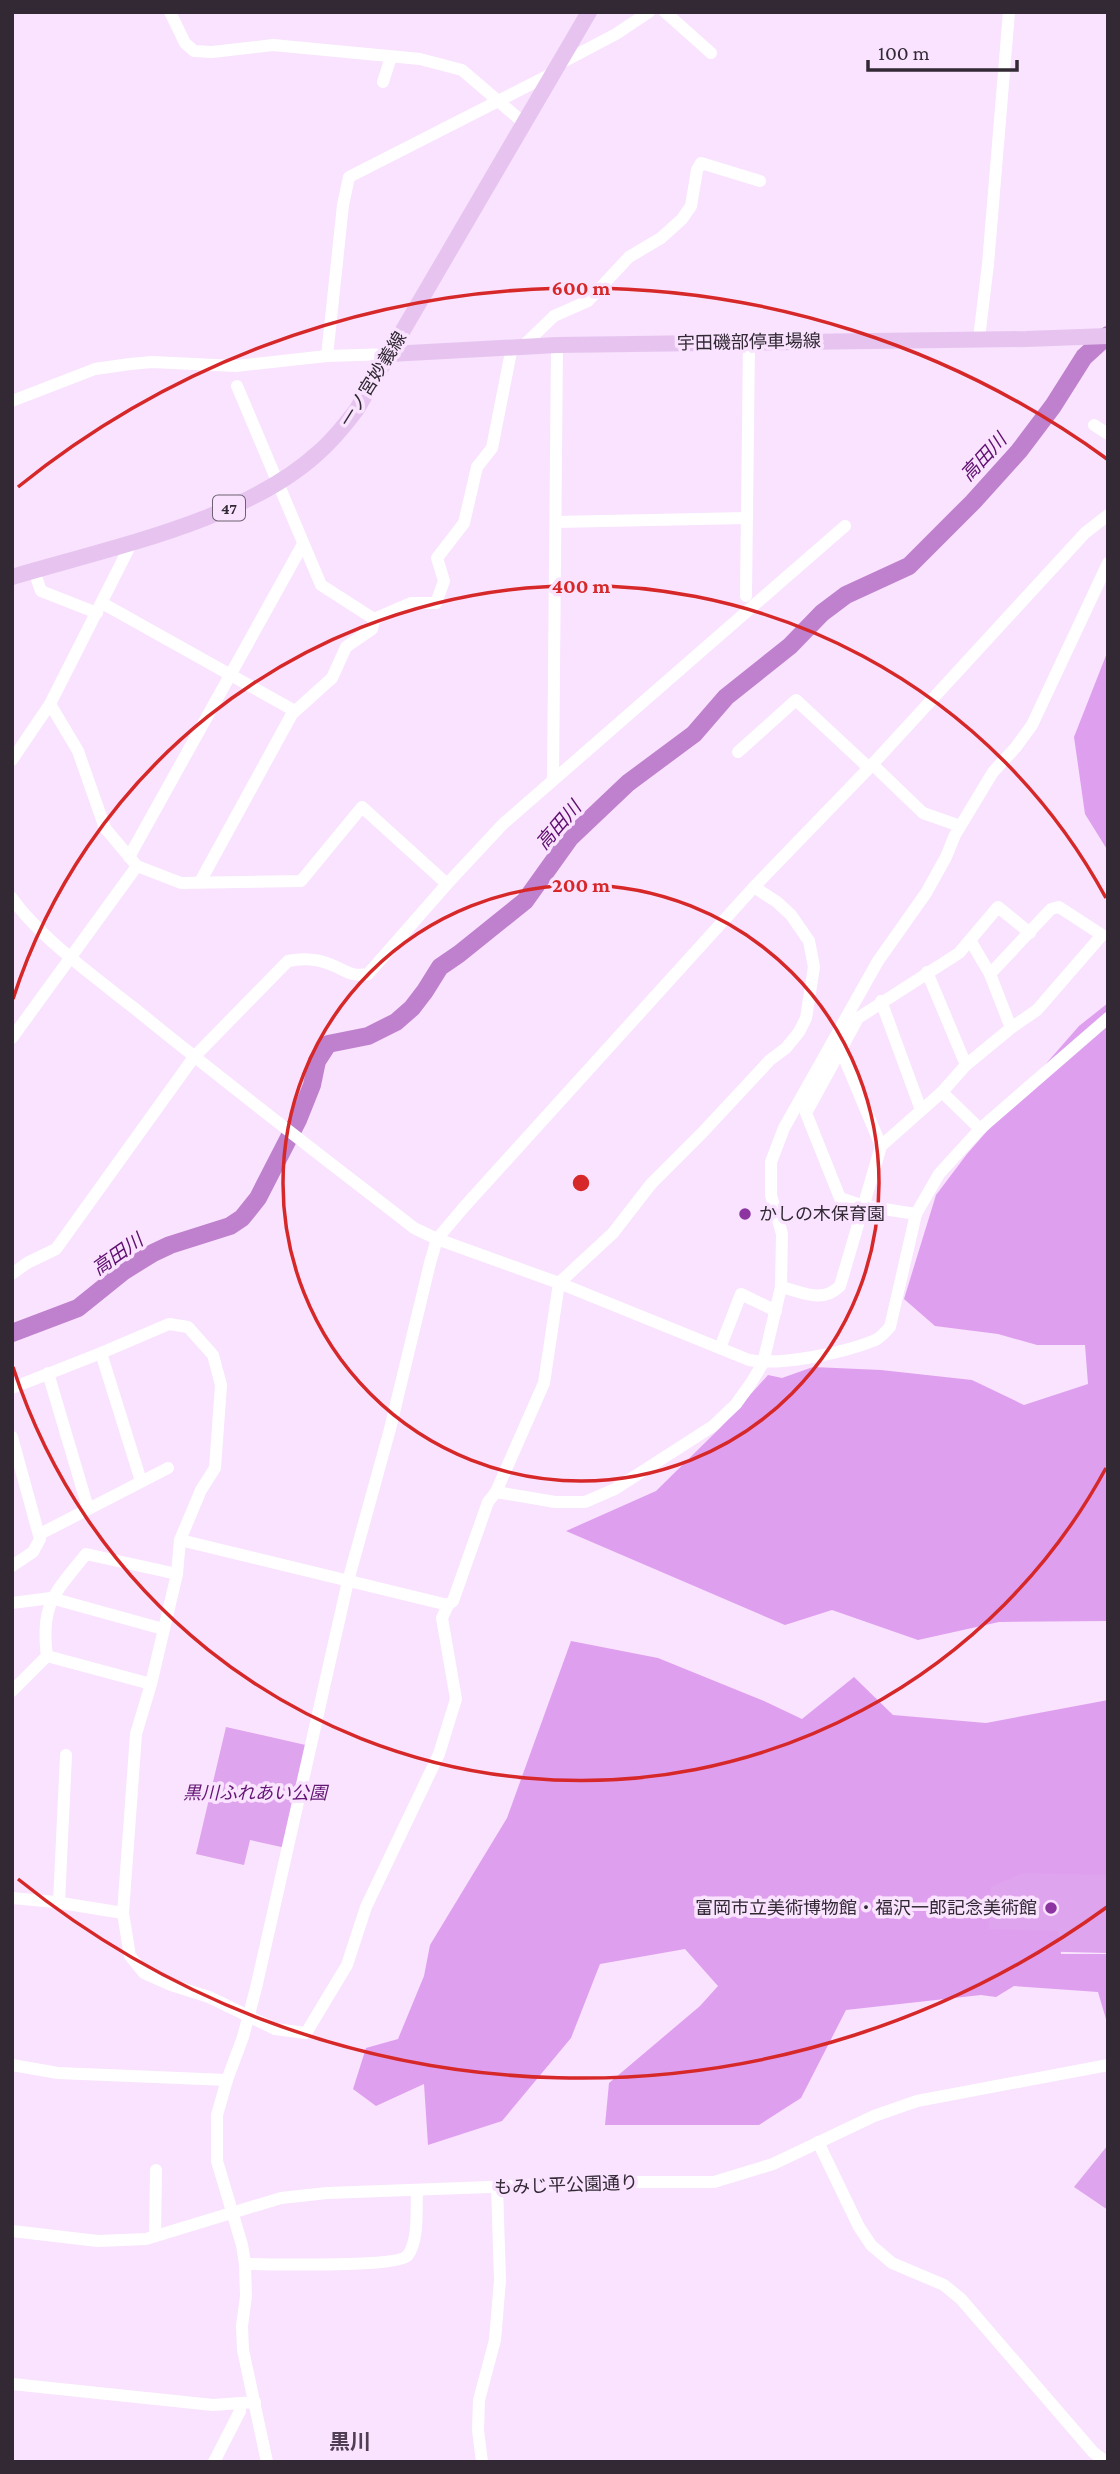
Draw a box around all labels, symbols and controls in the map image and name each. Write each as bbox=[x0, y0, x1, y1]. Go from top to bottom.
scale bar bbox=[868, 28, 1017, 72]
text: 100 m bbox=[878, 41, 930, 65]
text: 600 m bbox=[552, 276, 611, 300]
street label: 一ノ宮妙義線 bbox=[336, 328, 410, 430]
street label: 宇田磯部停車場線 bbox=[677, 331, 821, 353]
water label: 高田川 bbox=[956, 428, 1012, 485]
road number: 47 bbox=[213, 495, 245, 520]
text: 400 m bbox=[552, 574, 611, 598]
water label: 高田川 bbox=[532, 795, 586, 854]
text: 200 m bbox=[552, 873, 610, 897]
centre of rings bbox=[569, 1171, 593, 1195]
place label: かしの木保育園 bbox=[759, 1204, 885, 1224]
marker: かしの木保育園 bbox=[737, 1206, 753, 1222]
water label: 高田川 bbox=[88, 1228, 148, 1279]
park label: 黒川ふれあい公園 bbox=[183, 1783, 330, 1803]
place label: 富岡市立美術博物館・福沢一郎記念美術館 bbox=[695, 1898, 1037, 1918]
marker: 富岡市立美術博物館・福沢一郎記念美術館 bbox=[1043, 1900, 1059, 1916]
street label: もみじ平公園通り bbox=[494, 2172, 638, 2198]
district label: 黒川 bbox=[329, 2430, 371, 2454]

